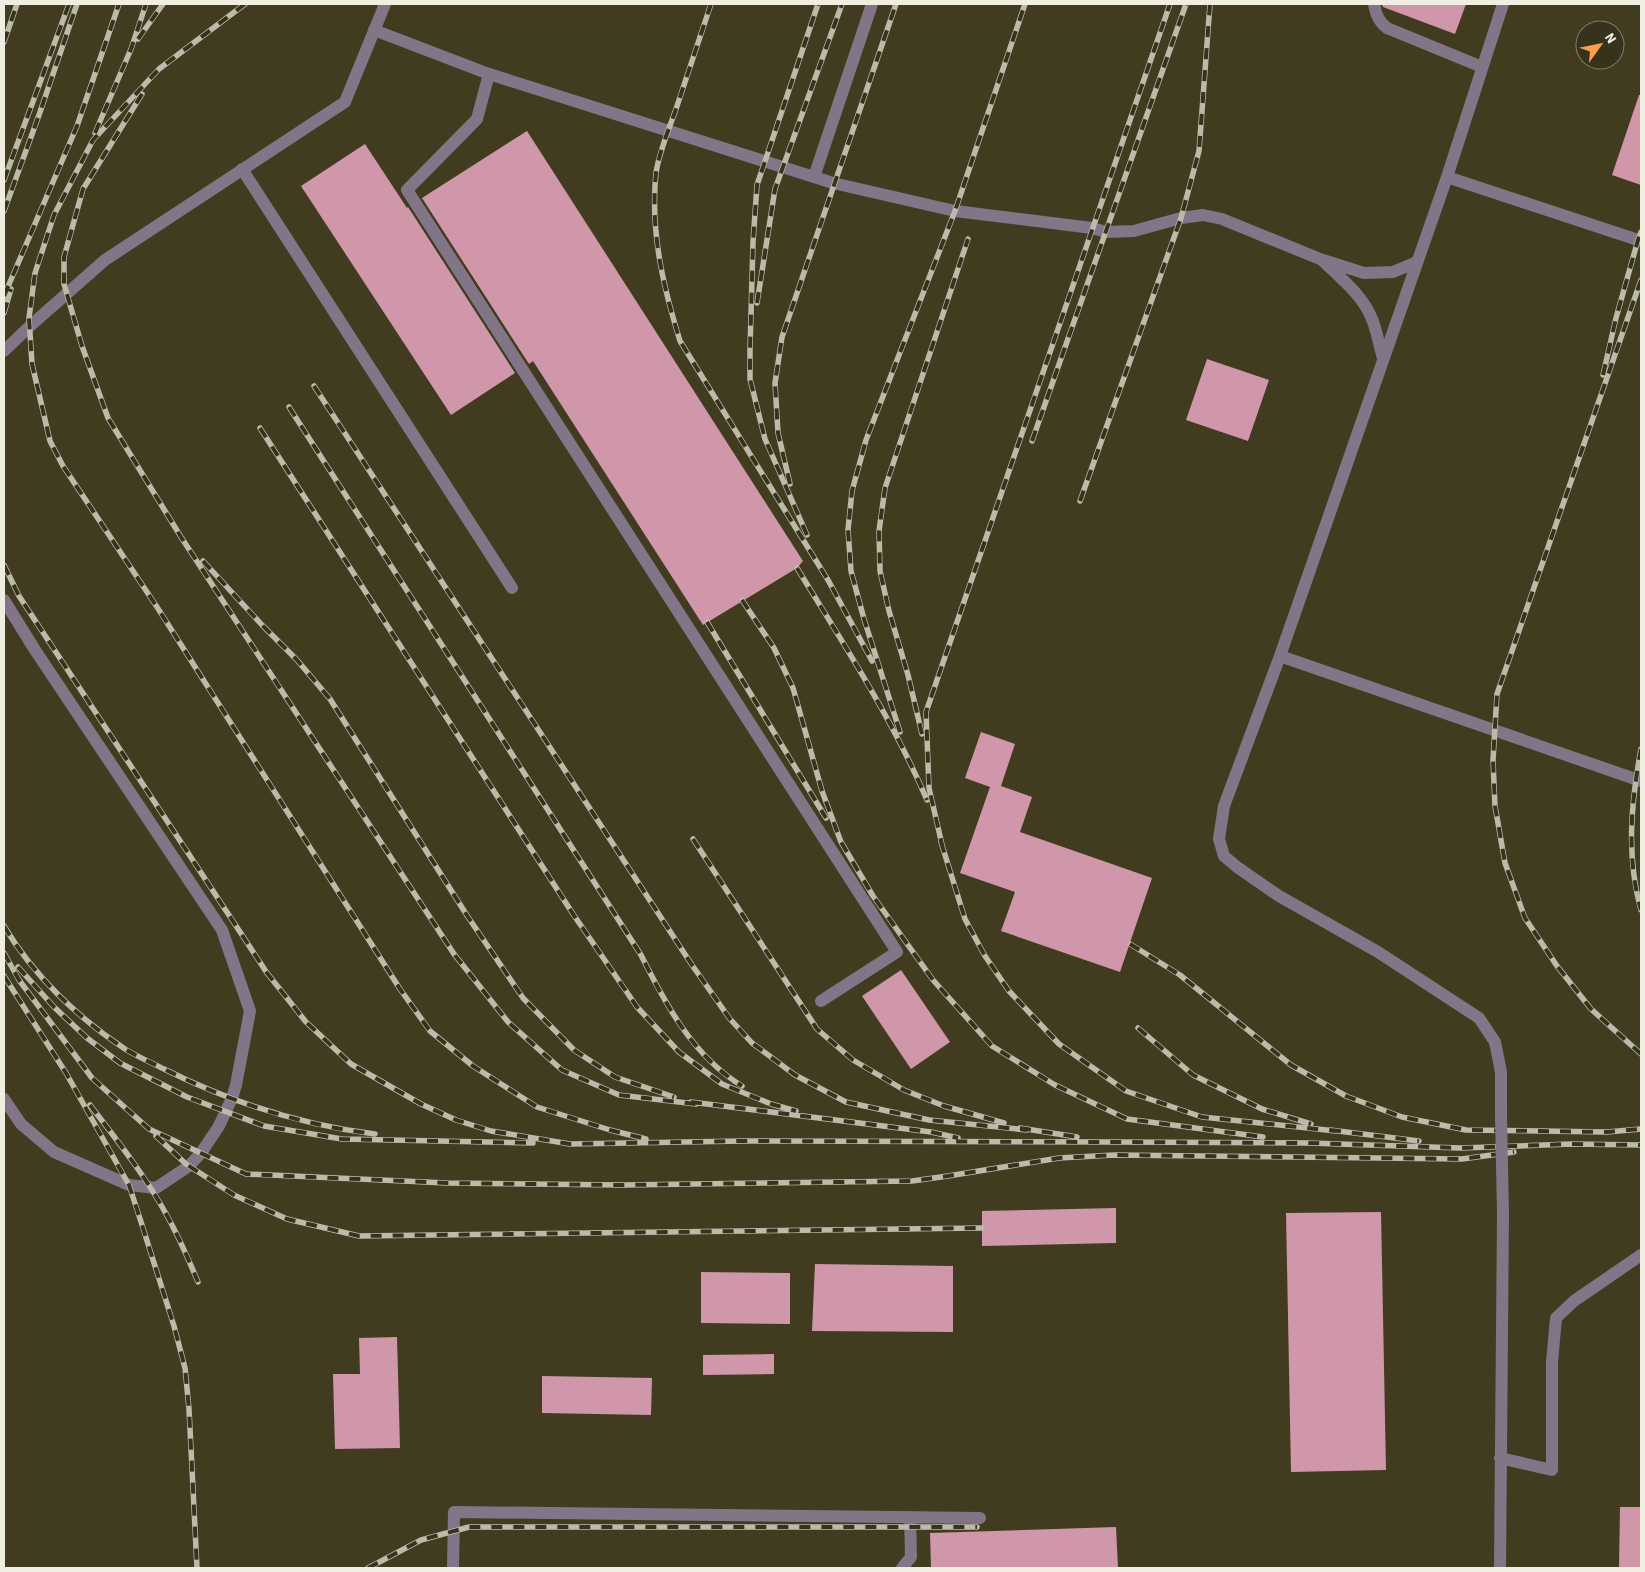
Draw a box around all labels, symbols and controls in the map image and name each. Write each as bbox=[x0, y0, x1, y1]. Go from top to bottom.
north arrow bbox=[1575, 20, 1625, 70]
text: N bbox=[1599, 29, 1621, 48]

